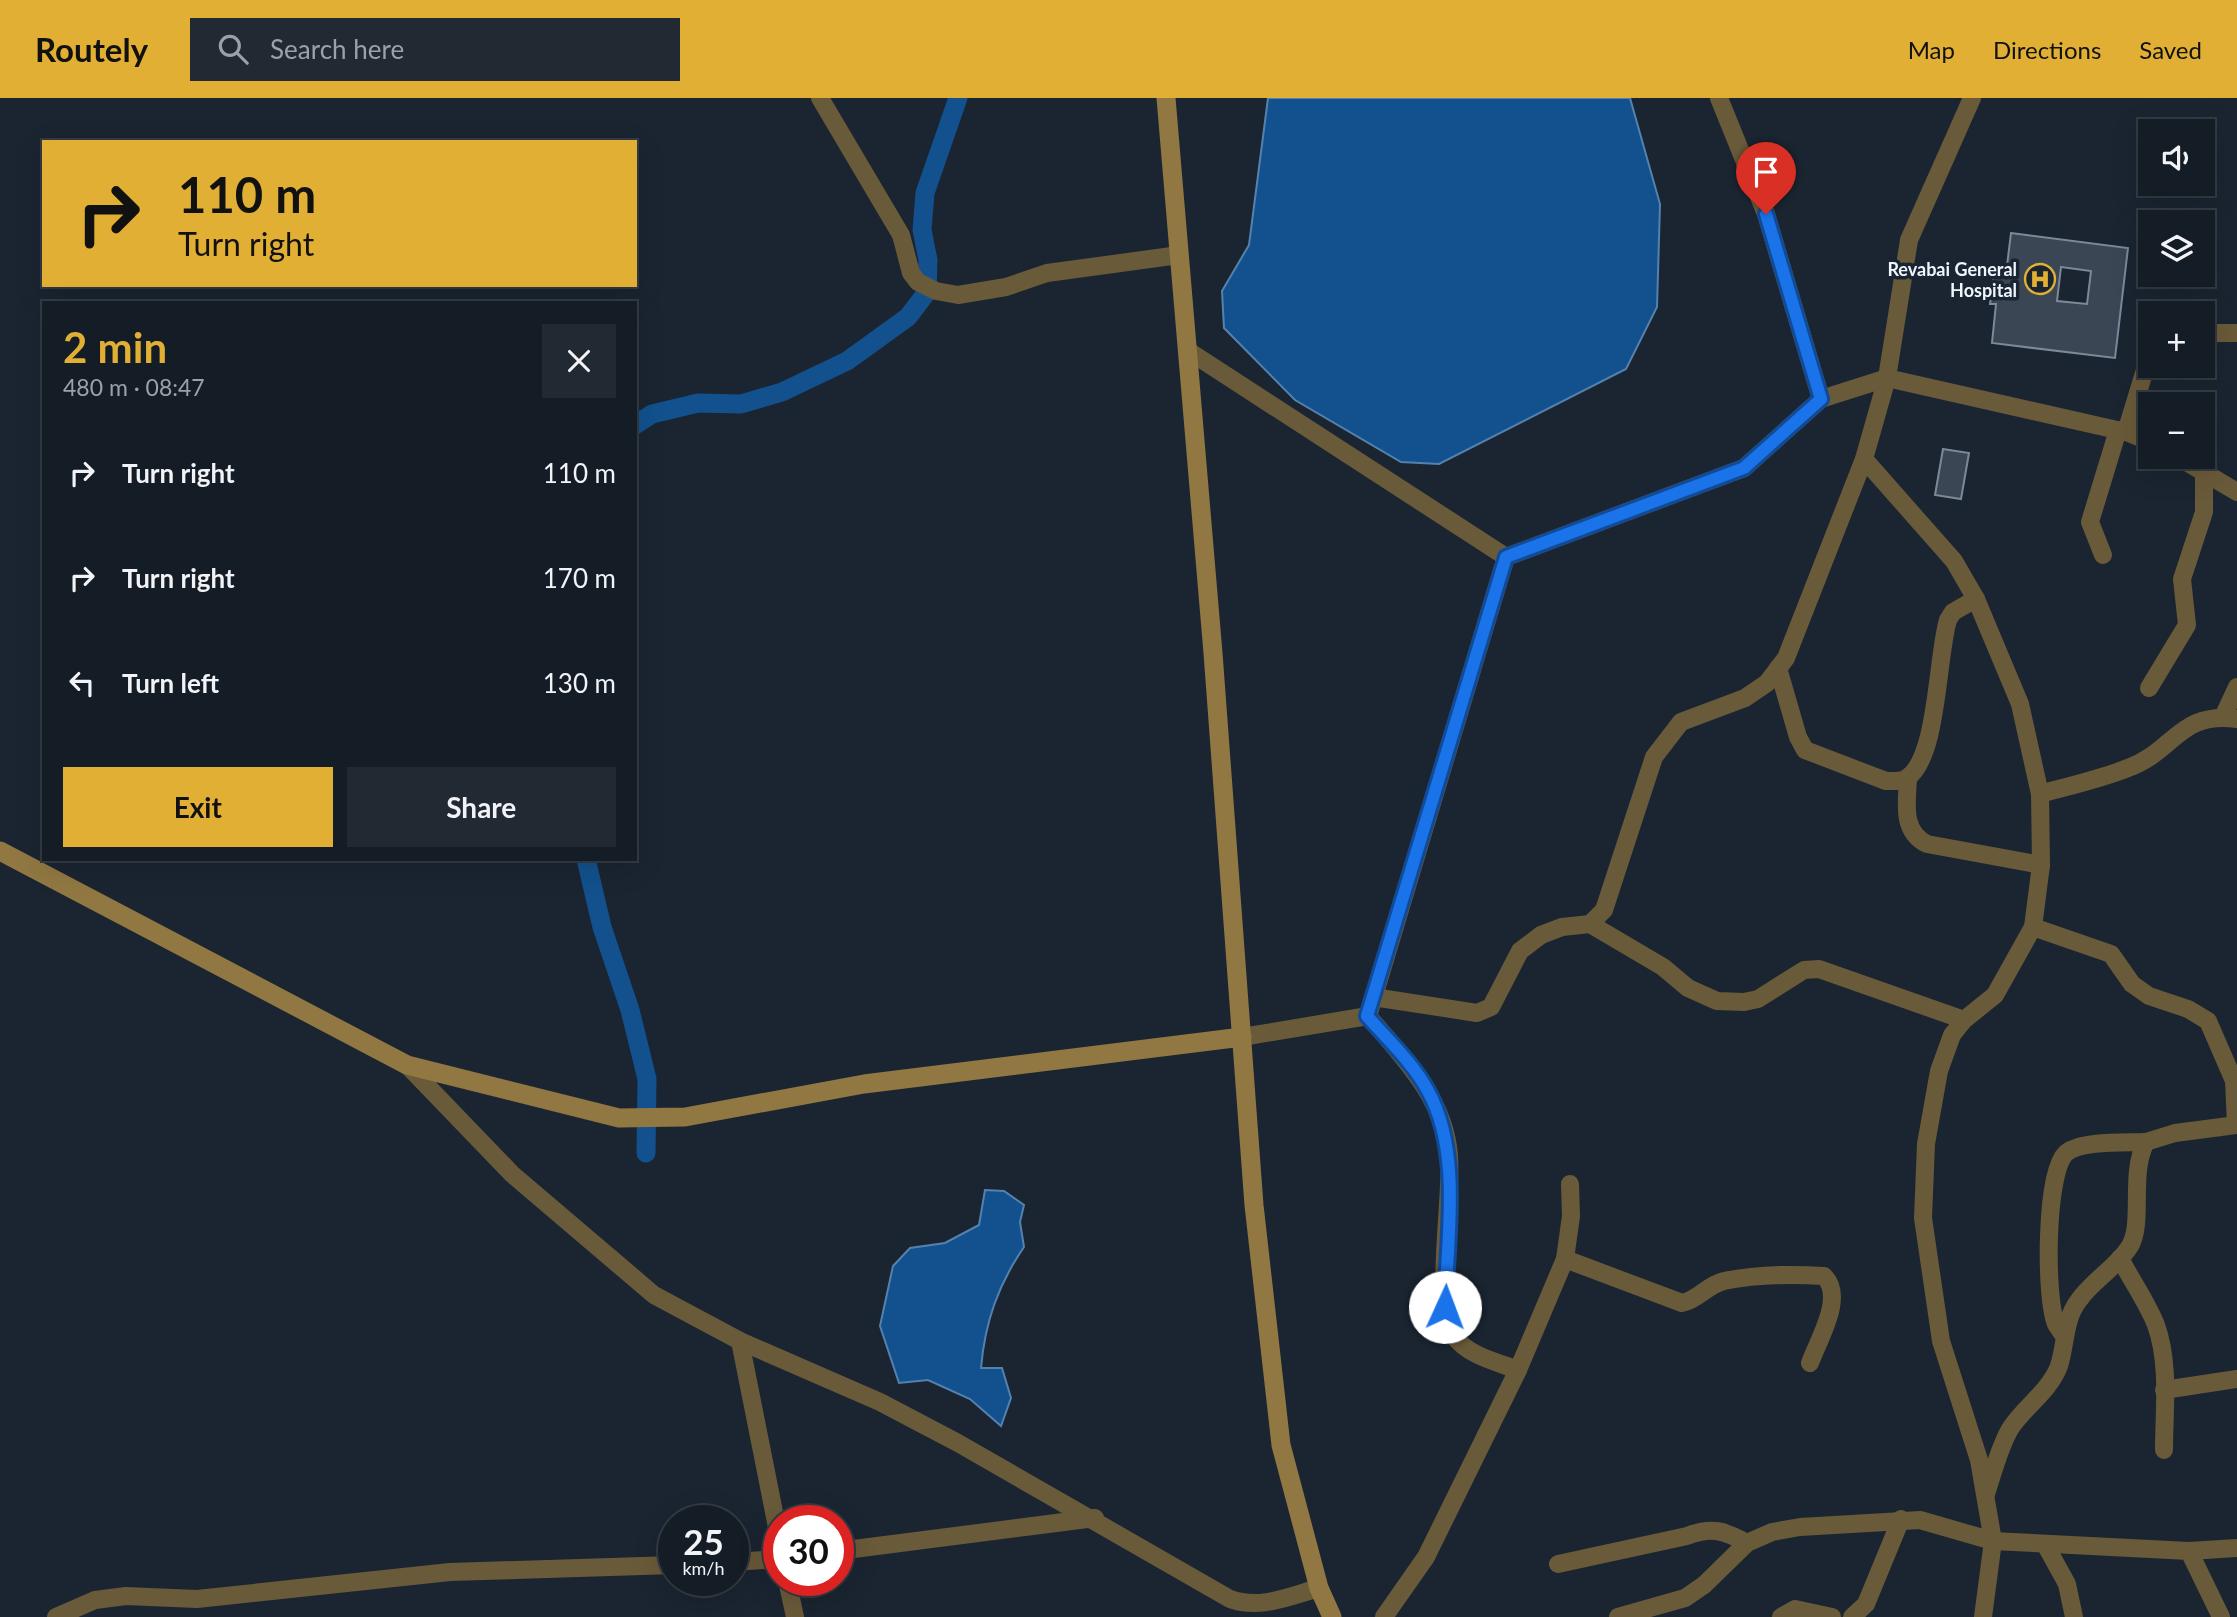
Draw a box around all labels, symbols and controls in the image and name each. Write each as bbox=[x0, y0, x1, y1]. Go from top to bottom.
search box bbox=[190, 18, 680, 81]
text: Routely bbox=[35, 29, 148, 69]
icon: search bbox=[214, 30, 252, 68]
text: Search here bbox=[270, 33, 404, 65]
text: Map bbox=[1908, 35, 1955, 64]
text: Directions bbox=[1993, 35, 2101, 64]
text: Saved bbox=[2139, 35, 2202, 64]
map controls bbox=[2138, 119, 2215, 469]
button: sound bbox=[2138, 119, 2215, 196]
pin bbox=[1736, 142, 1796, 214]
icon: arrive bbox=[1747, 153, 1785, 191]
text: 110 m bbox=[178, 165, 316, 223]
icon: right bbox=[63, 168, 154, 259]
button: layers bbox=[2138, 210, 2215, 287]
text: Turn right bbox=[178, 224, 314, 263]
place label: Revabai General Hospital bbox=[1887, 258, 2017, 301]
hospital icon: Revabai General Hospital bbox=[2023, 262, 2057, 296]
button: + bbox=[2138, 301, 2215, 378]
text: 2 min bbox=[63, 322, 167, 372]
button: close bbox=[542, 324, 616, 398]
text: 480 m · 08:47 bbox=[63, 373, 205, 401]
button: − bbox=[2138, 392, 2215, 469]
icon: right bbox=[63, 454, 101, 492]
text: Turn right bbox=[122, 457, 235, 489]
text: 110 m bbox=[543, 457, 616, 489]
icon: right bbox=[63, 559, 101, 597]
text: Turn right bbox=[122, 562, 235, 594]
text: 170 m bbox=[543, 562, 616, 594]
icon: left bbox=[63, 664, 101, 702]
text: Turn left bbox=[122, 667, 219, 699]
text: 130 m bbox=[543, 667, 616, 699]
button: Exit bbox=[63, 767, 333, 847]
button: Share bbox=[347, 767, 616, 847]
position arrow bbox=[1408, 1270, 1482, 1344]
speed limit sign: 30 bbox=[763, 1505, 854, 1596]
text: 25 bbox=[683, 1520, 724, 1562]
text: km/h bbox=[682, 1557, 725, 1579]

